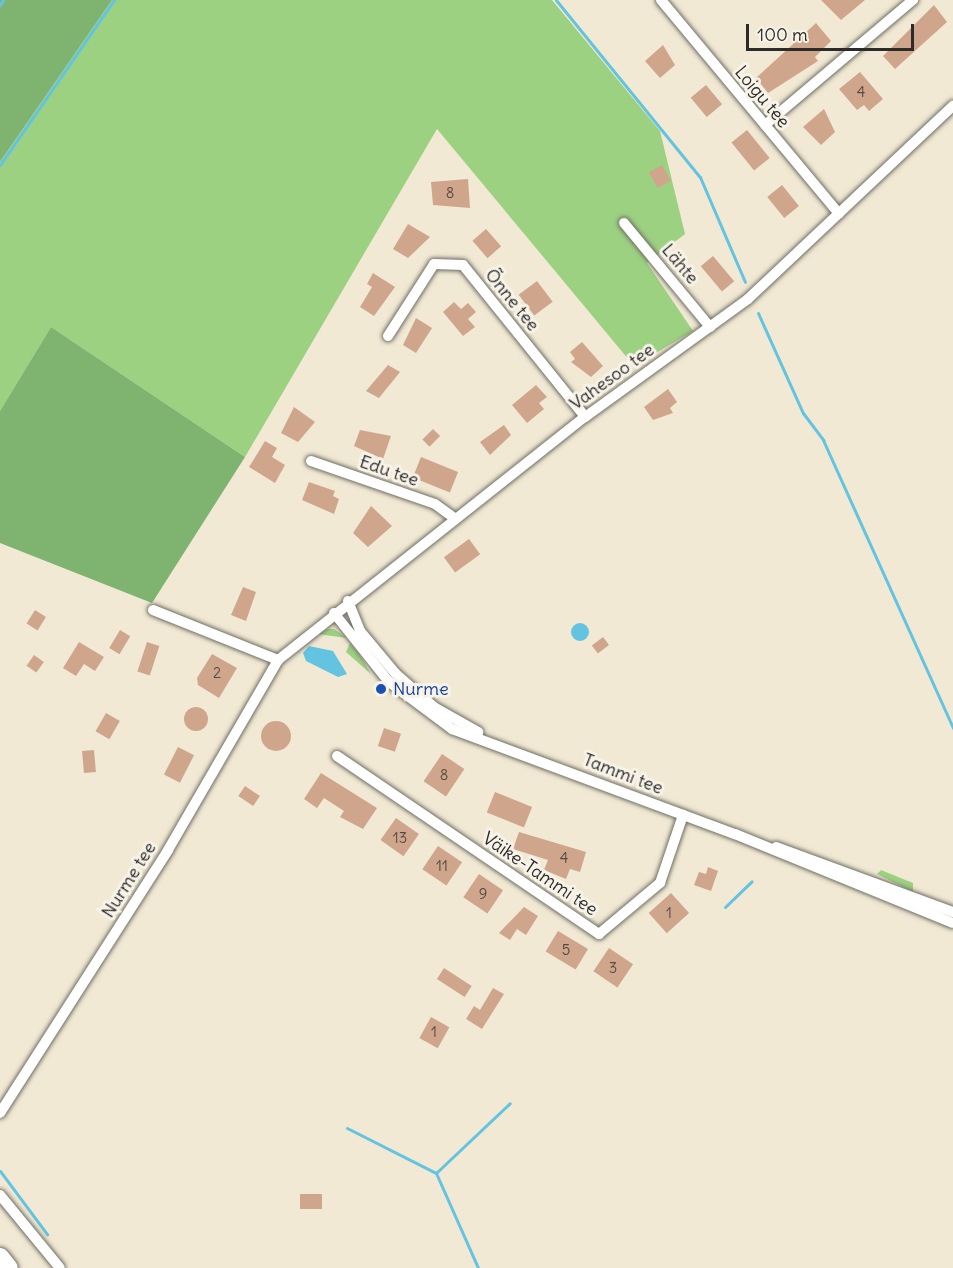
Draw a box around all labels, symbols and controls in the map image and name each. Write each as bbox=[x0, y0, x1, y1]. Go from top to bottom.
scale bar bbox=[749, 12, 917, 50]
text: 100 m bbox=[757, 23, 808, 46]
street label: Loigu tee bbox=[730, 62, 794, 132]
house number: 4 bbox=[857, 83, 865, 101]
house number: 8 bbox=[446, 184, 454, 202]
street label: Lähte bbox=[657, 240, 703, 288]
street label: Õnne tee bbox=[480, 264, 544, 336]
street label: Vahesoo tee bbox=[566, 339, 658, 415]
street label: Edu tee bbox=[357, 451, 421, 491]
house number: 2 bbox=[213, 664, 221, 682]
place label: Nurme bbox=[393, 678, 449, 700]
marker: Nurme bbox=[374, 682, 388, 696]
street label: Tammi tee bbox=[580, 749, 666, 799]
house number: 8 bbox=[440, 766, 448, 784]
street label: Väike-Tammi tee bbox=[478, 828, 602, 920]
house number: 13 bbox=[393, 829, 407, 847]
street label: Nurme tee bbox=[97, 838, 161, 922]
house number: 4 bbox=[560, 849, 568, 867]
house number: 11 bbox=[436, 857, 448, 875]
house number: 9 bbox=[479, 885, 487, 903]
house number: 1 bbox=[666, 904, 672, 922]
house number: 5 bbox=[562, 941, 570, 959]
house number: 3 bbox=[609, 959, 617, 977]
house number: 1 bbox=[431, 1023, 437, 1041]

